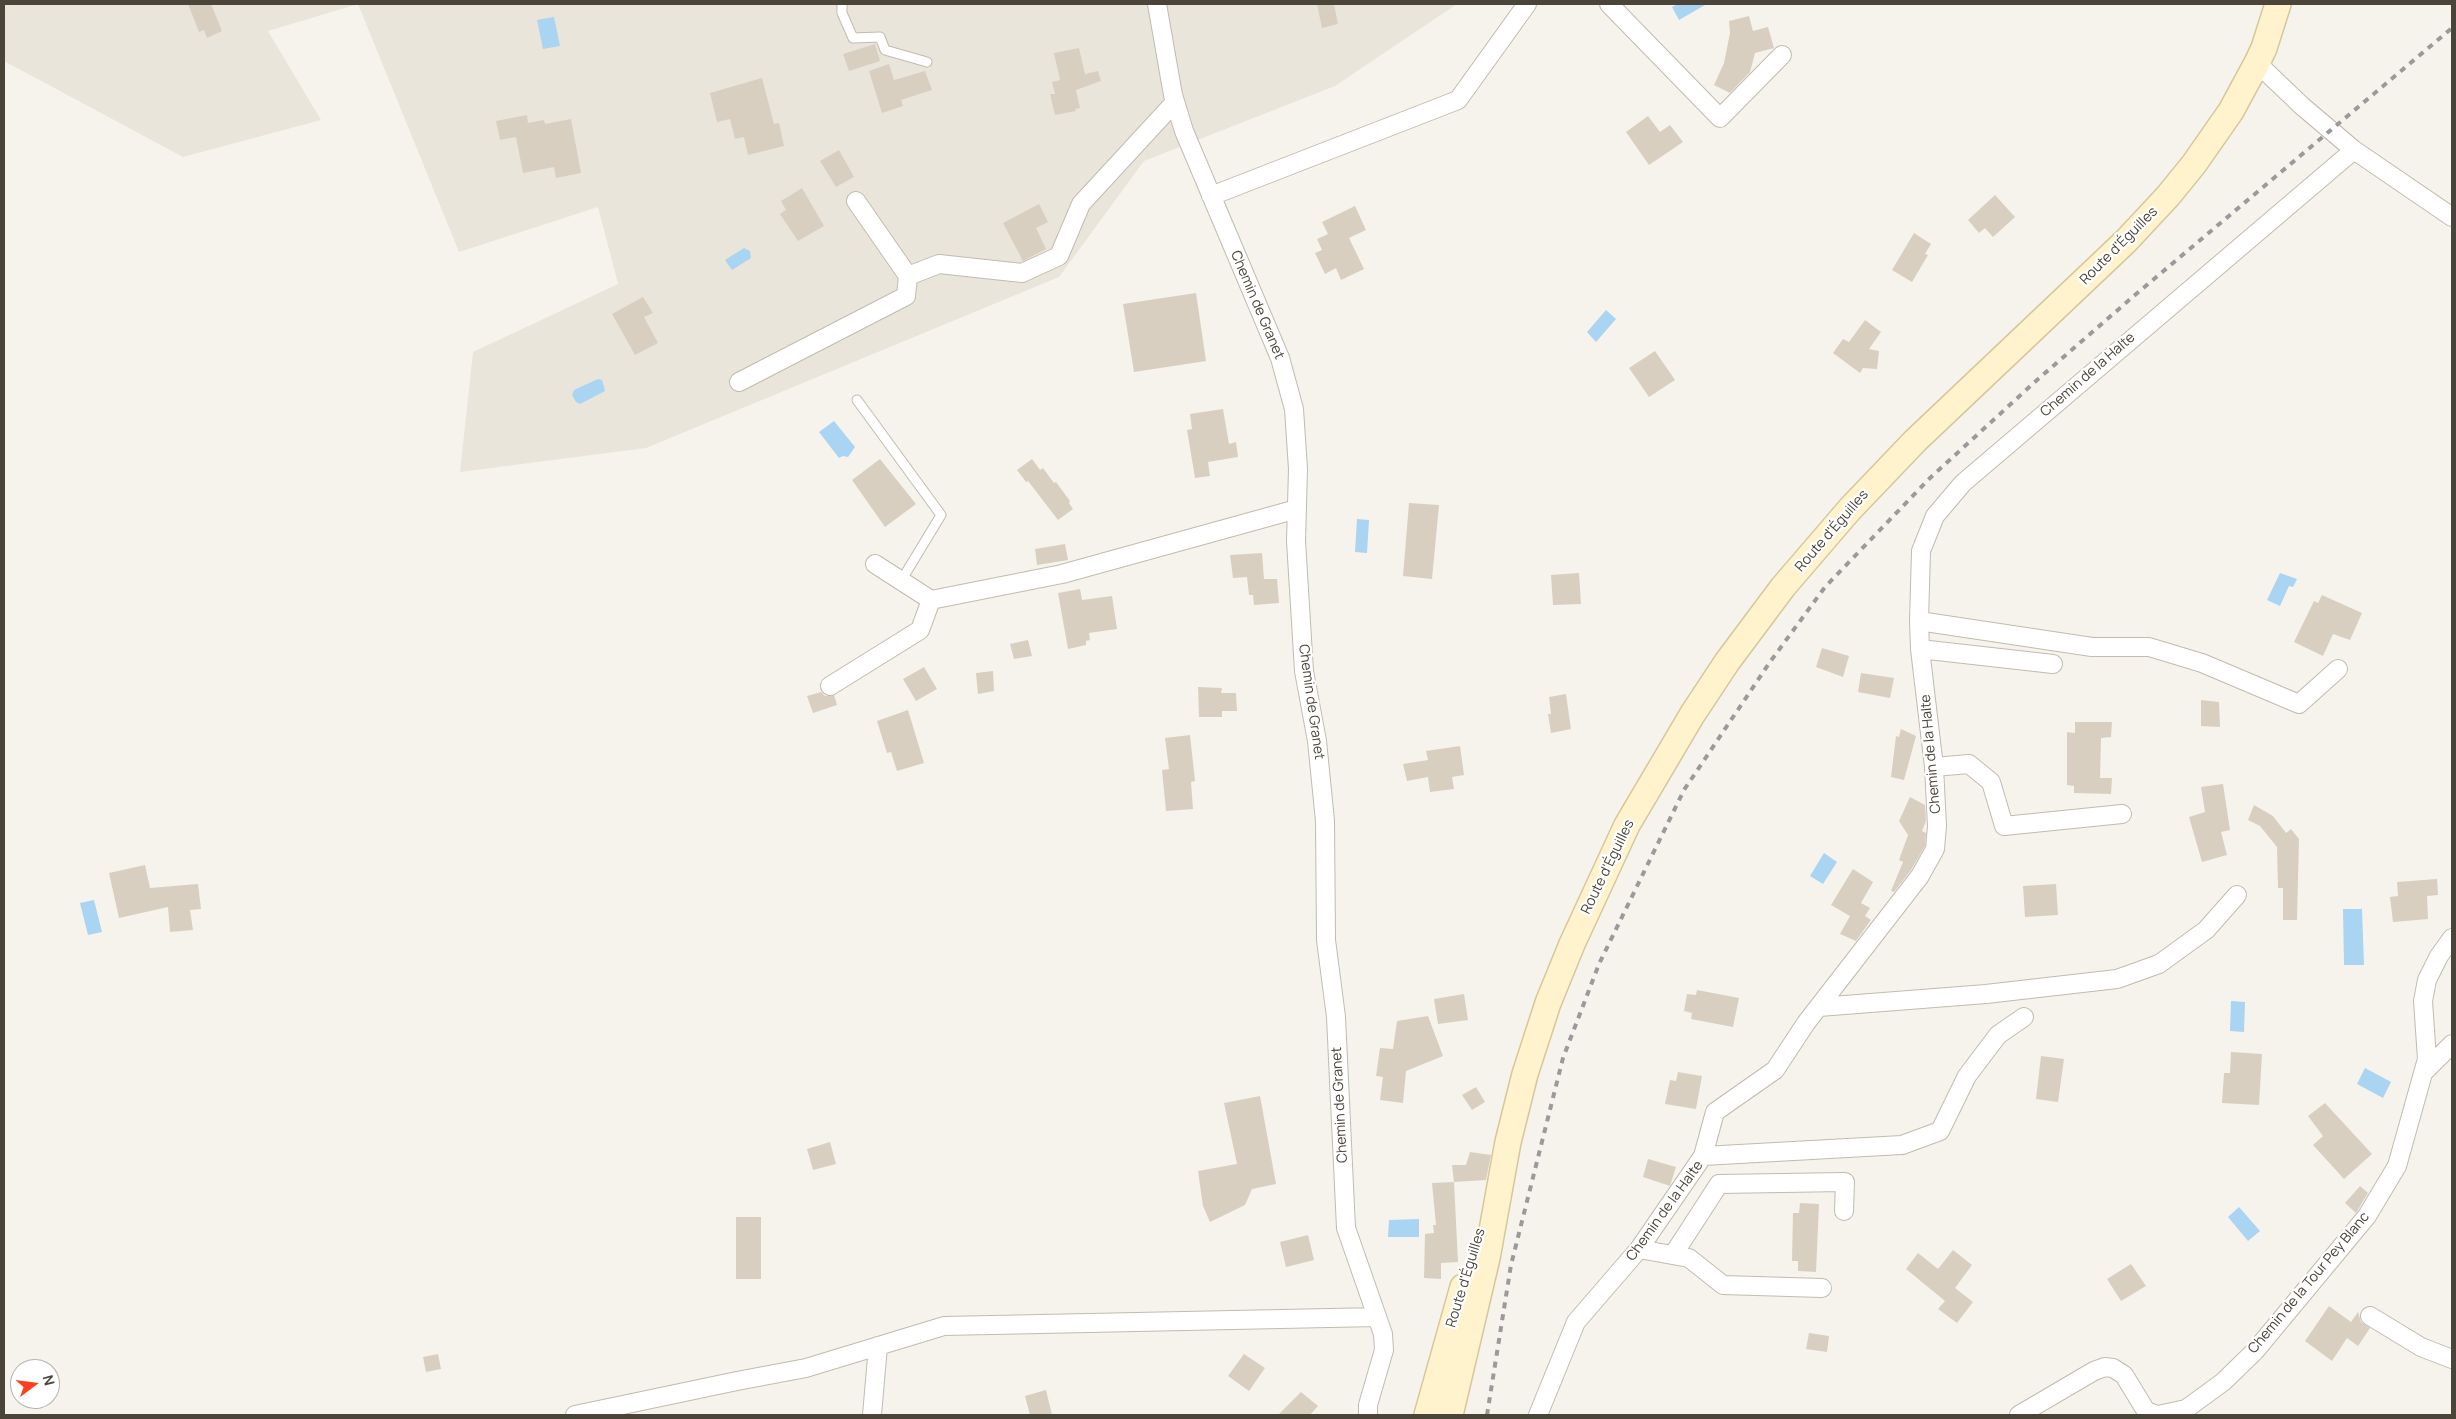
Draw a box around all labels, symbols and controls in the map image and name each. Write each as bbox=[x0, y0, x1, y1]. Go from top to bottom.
street label: Route d'Éguilles bbox=[2077, 204, 2161, 288]
street label: Chemin de Granet bbox=[1227, 248, 1287, 362]
street label: Chemin de la Halte bbox=[2037, 329, 2139, 421]
street label: Route d'Éguilles bbox=[1792, 487, 1872, 575]
street label: Chemin de Granet bbox=[1295, 643, 1327, 761]
street label: Chemin de la Halte bbox=[1917, 694, 1945, 814]
street label: Route d'Éguilles bbox=[1578, 817, 1638, 917]
street label: Chemin de Granet bbox=[1329, 1046, 1351, 1164]
street label: Chemin de la Halte bbox=[1623, 1158, 1707, 1264]
street label: Chemin de la Tour Pey Blanc bbox=[2245, 1209, 2373, 1357]
street label: Route d'Éguilles bbox=[1443, 1226, 1489, 1330]
north arrow bbox=[10, 1359, 60, 1409]
text: N bbox=[39, 1373, 59, 1388]

